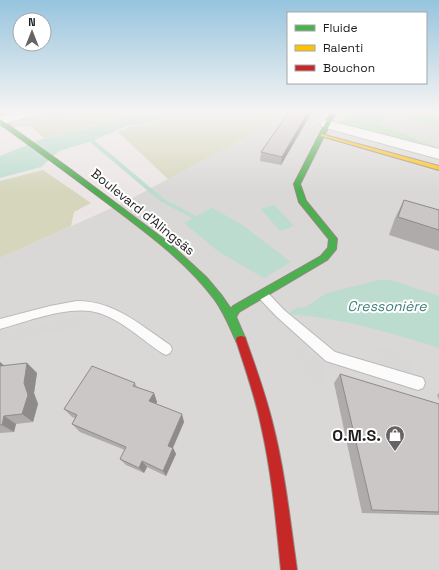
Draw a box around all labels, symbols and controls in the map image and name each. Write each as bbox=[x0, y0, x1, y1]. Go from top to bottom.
north arrow bbox=[12, 12, 52, 52]
legend bbox=[287, 12, 427, 84]
text: N bbox=[28, 15, 36, 29]
text: Fluide bbox=[323, 20, 358, 36]
text: Ralenti bbox=[323, 40, 363, 56]
text: Bouchon bbox=[323, 60, 375, 76]
street label: Boulevard d'Alingsäs bbox=[88, 165, 198, 259]
water label: Cressonière bbox=[347, 297, 427, 315]
shop icon: O.M.S. bbox=[384, 424, 406, 452]
place label: O.M.S. bbox=[332, 425, 381, 446]

